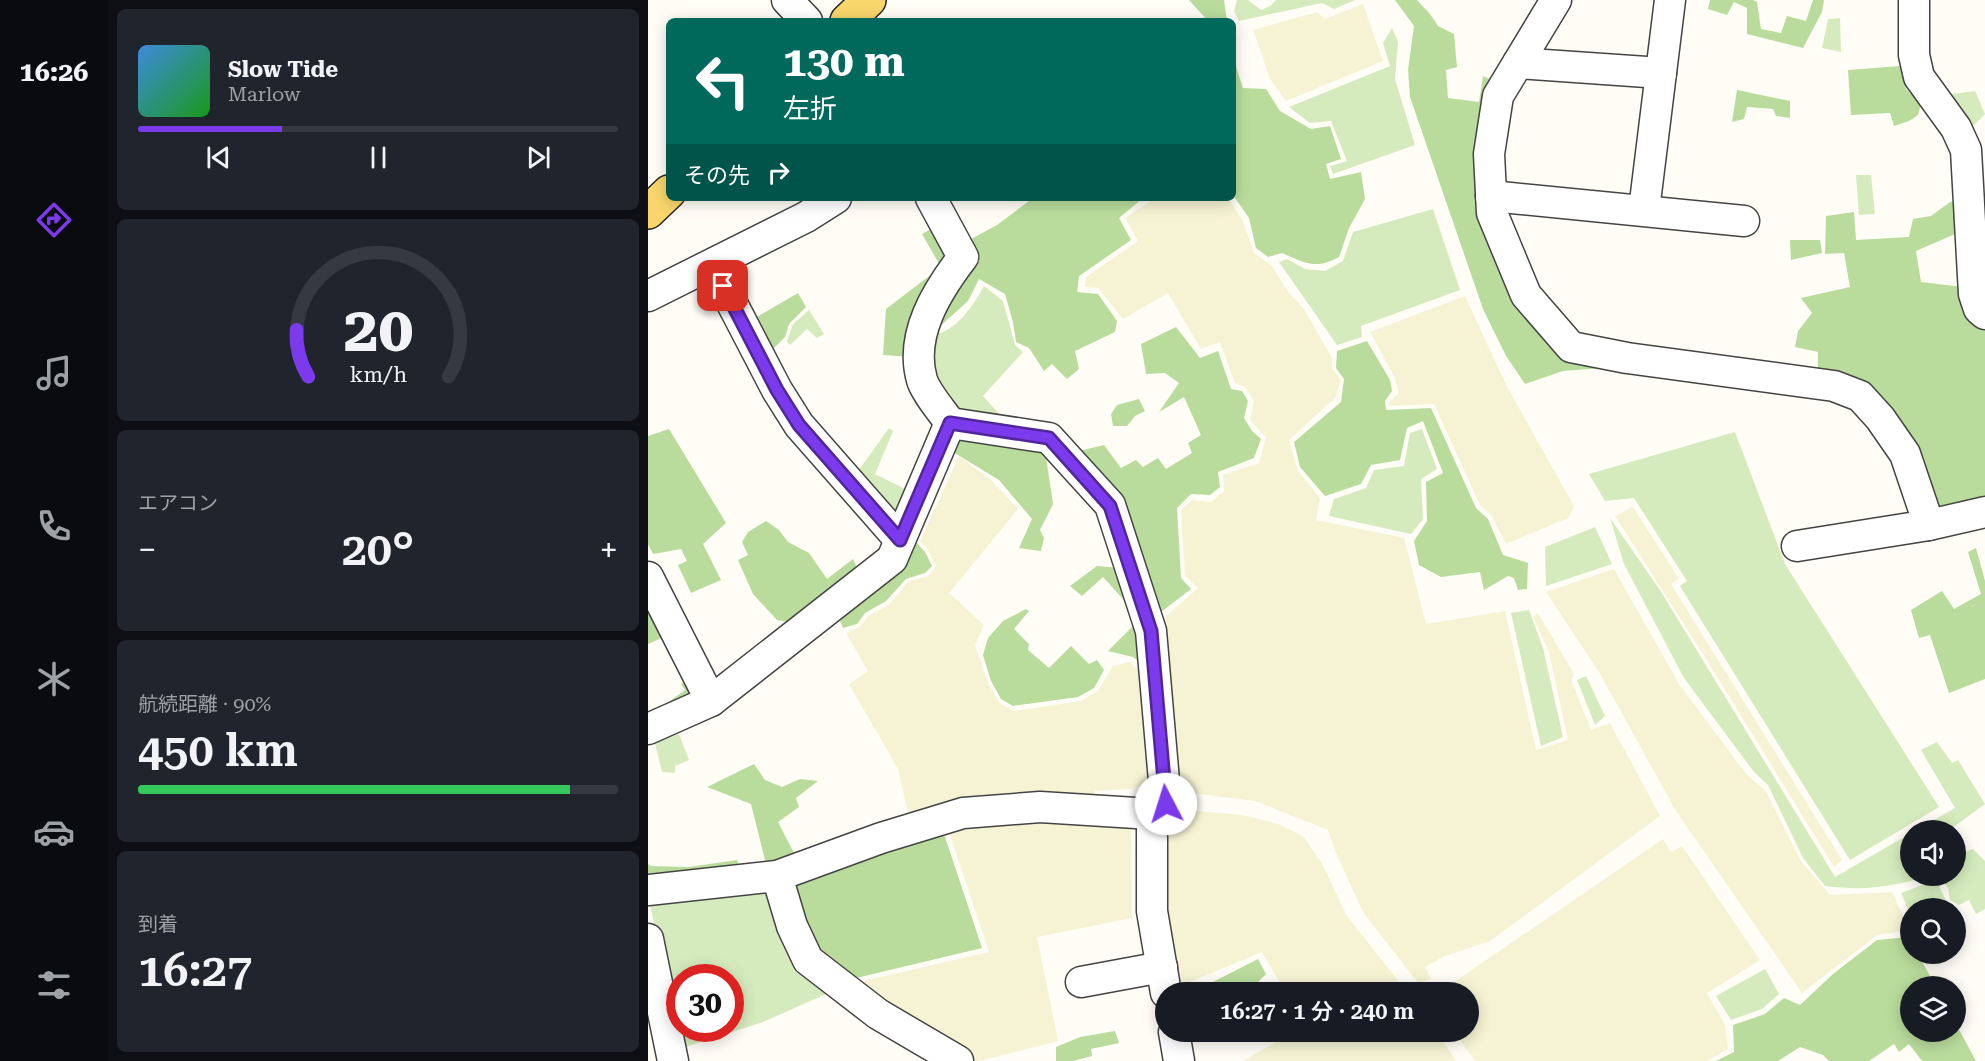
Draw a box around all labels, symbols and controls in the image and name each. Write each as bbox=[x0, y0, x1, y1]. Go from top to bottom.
text: 130 m bbox=[783, 37, 905, 86]
icon: left bbox=[684, 42, 762, 120]
text: 16:26 bbox=[20, 56, 88, 88]
text: Slow Tide bbox=[228, 57, 338, 82]
text: Marlow bbox=[228, 82, 301, 106]
text: 左折 bbox=[783, 93, 837, 125]
icon: previous bbox=[202, 141, 235, 174]
icon: pause bbox=[362, 141, 395, 174]
icon: next bbox=[522, 141, 555, 174]
icon: right bbox=[762, 156, 795, 189]
text: その先 bbox=[684, 163, 750, 188]
icon: directions bbox=[33, 199, 75, 241]
pin bbox=[697, 260, 748, 311]
icon: arrive bbox=[706, 269, 739, 302]
text: 20 bbox=[343, 293, 413, 366]
icon: music bbox=[33, 352, 75, 394]
text: km/h bbox=[349, 363, 407, 388]
text: エアコン bbox=[138, 491, 218, 515]
icon: phone bbox=[33, 505, 75, 547]
text: 20° bbox=[342, 523, 414, 576]
text: − bbox=[138, 530, 156, 569]
text: + bbox=[600, 530, 618, 569]
icon: climate bbox=[33, 658, 75, 700]
text: 航続距離 · 90% bbox=[138, 692, 271, 716]
text: 450 km bbox=[138, 724, 298, 777]
position arrow bbox=[1134, 772, 1198, 836]
icon: car bbox=[33, 811, 75, 853]
map controls bbox=[1900, 820, 1966, 1042]
button: sound bbox=[1900, 820, 1966, 886]
button: search bbox=[1900, 898, 1966, 964]
text: 到着 bbox=[138, 912, 178, 936]
text: 16:27 bbox=[138, 944, 252, 997]
icon: filters bbox=[33, 964, 75, 1006]
speed limit sign: 30 bbox=[666, 964, 744, 1042]
button: layers bbox=[1900, 976, 1966, 1042]
text: 16:27 · 1 分 · 240 m bbox=[1220, 999, 1414, 1024]

